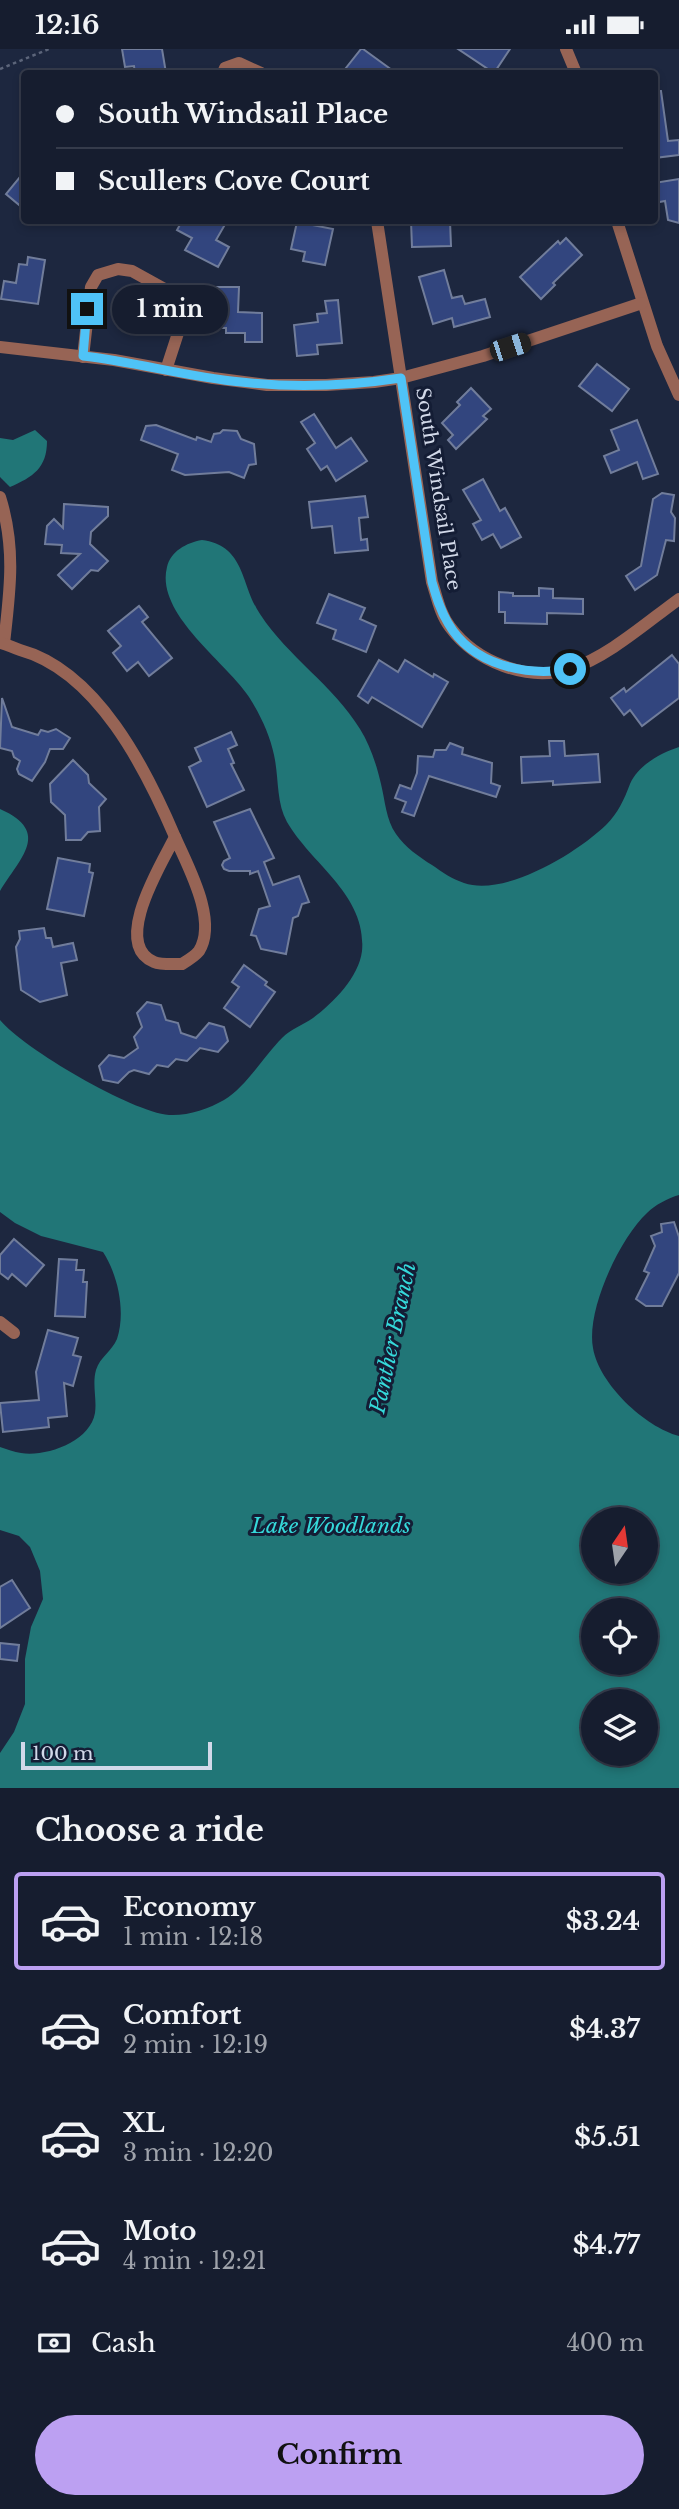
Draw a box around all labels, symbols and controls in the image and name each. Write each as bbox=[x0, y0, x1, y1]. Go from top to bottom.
text: 12:16 bbox=[35, 9, 100, 41]
text: South Windsail Place bbox=[98, 98, 388, 130]
text: Scullers Cove Court bbox=[98, 165, 370, 197]
callout: 1 min bbox=[112, 285, 227, 333]
route end bbox=[71, 293, 103, 325]
text: 1 min bbox=[137, 295, 203, 323]
car bbox=[487, 331, 534, 363]
street label: South Windsail Place bbox=[411, 386, 466, 592]
route start bbox=[554, 653, 586, 685]
water label: Panther Branch bbox=[364, 1260, 422, 1417]
north arrow bbox=[581, 1507, 658, 1584]
map controls bbox=[581, 1507, 658, 1766]
water label: Lake Woodlands bbox=[250, 1513, 411, 1539]
button: locate bbox=[581, 1598, 658, 1675]
button: layers bbox=[581, 1689, 658, 1766]
scale bar bbox=[21, 1739, 212, 1771]
text: 100 m bbox=[32, 1742, 93, 1765]
text: Choose a ride bbox=[35, 1810, 264, 1850]
icon: car bbox=[39, 1890, 102, 1953]
text: Economy bbox=[123, 1891, 256, 1923]
text: $3.24 bbox=[566, 1905, 640, 1937]
text: 1 min · 12:18 bbox=[123, 1923, 263, 1951]
icon: car bbox=[39, 1998, 102, 2061]
text: Comfort bbox=[123, 1999, 241, 2031]
text: $4.37 bbox=[569, 2013, 640, 2045]
text: 2 min · 12:19 bbox=[123, 2031, 268, 2059]
icon: car bbox=[39, 2106, 102, 2169]
text: XL bbox=[123, 2107, 165, 2139]
text: $5.51 bbox=[574, 2121, 640, 2153]
text: 3 min · 12:20 bbox=[123, 2139, 273, 2167]
icon: car bbox=[39, 2214, 102, 2277]
text: Moto bbox=[123, 2215, 196, 2247]
text: $4.77 bbox=[573, 2229, 640, 2261]
text: 4 min · 12:21 bbox=[123, 2247, 267, 2275]
icon: cash bbox=[35, 2324, 73, 2362]
text: Cash bbox=[91, 2327, 156, 2359]
text: 400 m bbox=[566, 2329, 644, 2357]
button: Confirm bbox=[35, 2415, 644, 2495]

